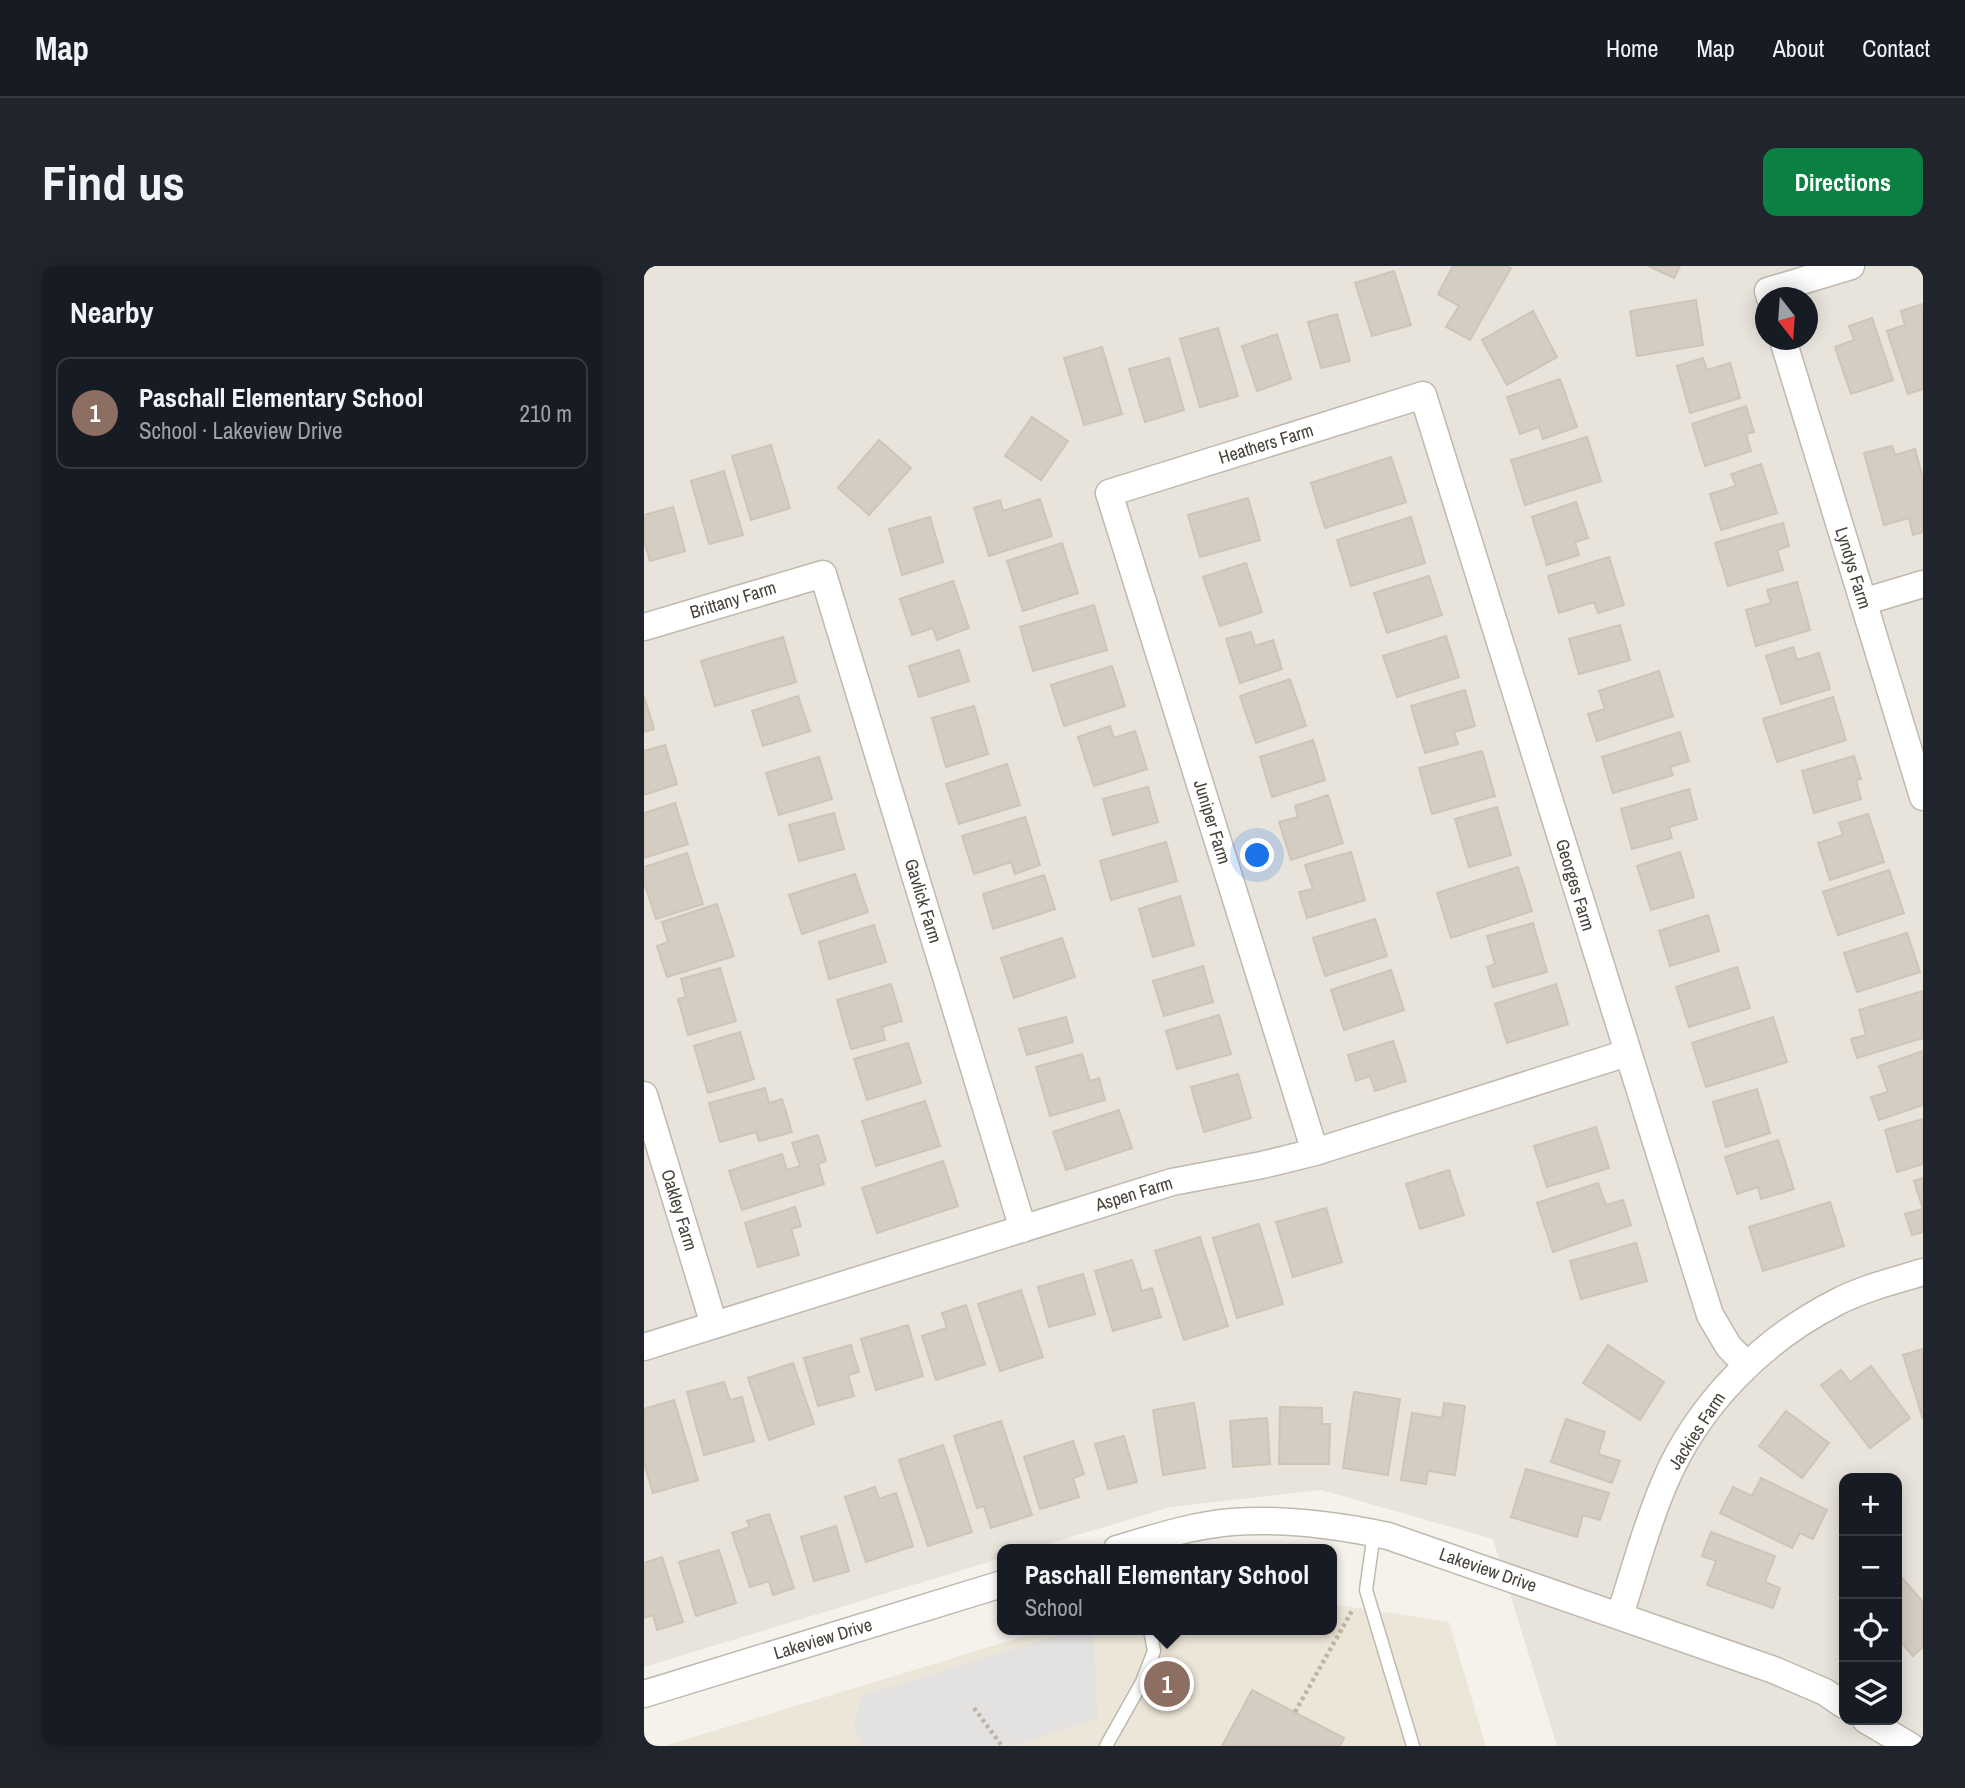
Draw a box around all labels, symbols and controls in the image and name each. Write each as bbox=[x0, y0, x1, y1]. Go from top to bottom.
text: Map bbox=[35, 26, 89, 70]
text: Home bbox=[1606, 32, 1658, 64]
text: Map bbox=[1696, 32, 1735, 64]
text: About bbox=[1773, 32, 1824, 64]
text: Contact bbox=[1862, 32, 1930, 64]
button: Directions bbox=[1763, 148, 1923, 216]
text: Find us bbox=[42, 149, 185, 215]
north arrow bbox=[1755, 287, 1818, 350]
text: Nearby bbox=[70, 292, 153, 332]
text: Paschall Elementary School bbox=[139, 380, 423, 415]
text: 1 bbox=[90, 398, 100, 429]
text: 210 m bbox=[520, 398, 572, 429]
text: School · Lakeview Drive bbox=[139, 415, 342, 446]
street label: Heathers Farm bbox=[1215, 417, 1316, 470]
street label: Lyndys Farm bbox=[1829, 524, 1878, 612]
street label: Brittany Farm bbox=[687, 575, 779, 624]
street label: Juniper Farm bbox=[1188, 777, 1237, 867]
street label: Georges Farm bbox=[1550, 836, 1601, 934]
your location bbox=[1240, 838, 1274, 872]
street label: Gavlick Farm bbox=[899, 856, 948, 946]
street label: Oakley Farm bbox=[655, 1166, 704, 1254]
street label: Aspen Farm bbox=[1091, 1170, 1176, 1217]
street label: Jackies Farm bbox=[1662, 1387, 1731, 1474]
map controls bbox=[1839, 1473, 1902, 1725]
button: + bbox=[1839, 1473, 1902, 1536]
button: − bbox=[1839, 1536, 1902, 1599]
street label: Lakeview Drive bbox=[1436, 1541, 1540, 1598]
popup bbox=[997, 1544, 1337, 1635]
text: Paschall Elementary School bbox=[1025, 1557, 1309, 1592]
text: School bbox=[1025, 1592, 1082, 1623]
button: locate bbox=[1839, 1599, 1902, 1662]
street label: Lakeview Drive bbox=[771, 1612, 875, 1665]
pin: 1 bbox=[1144, 1658, 1190, 1710]
button: layers bbox=[1839, 1662, 1902, 1725]

